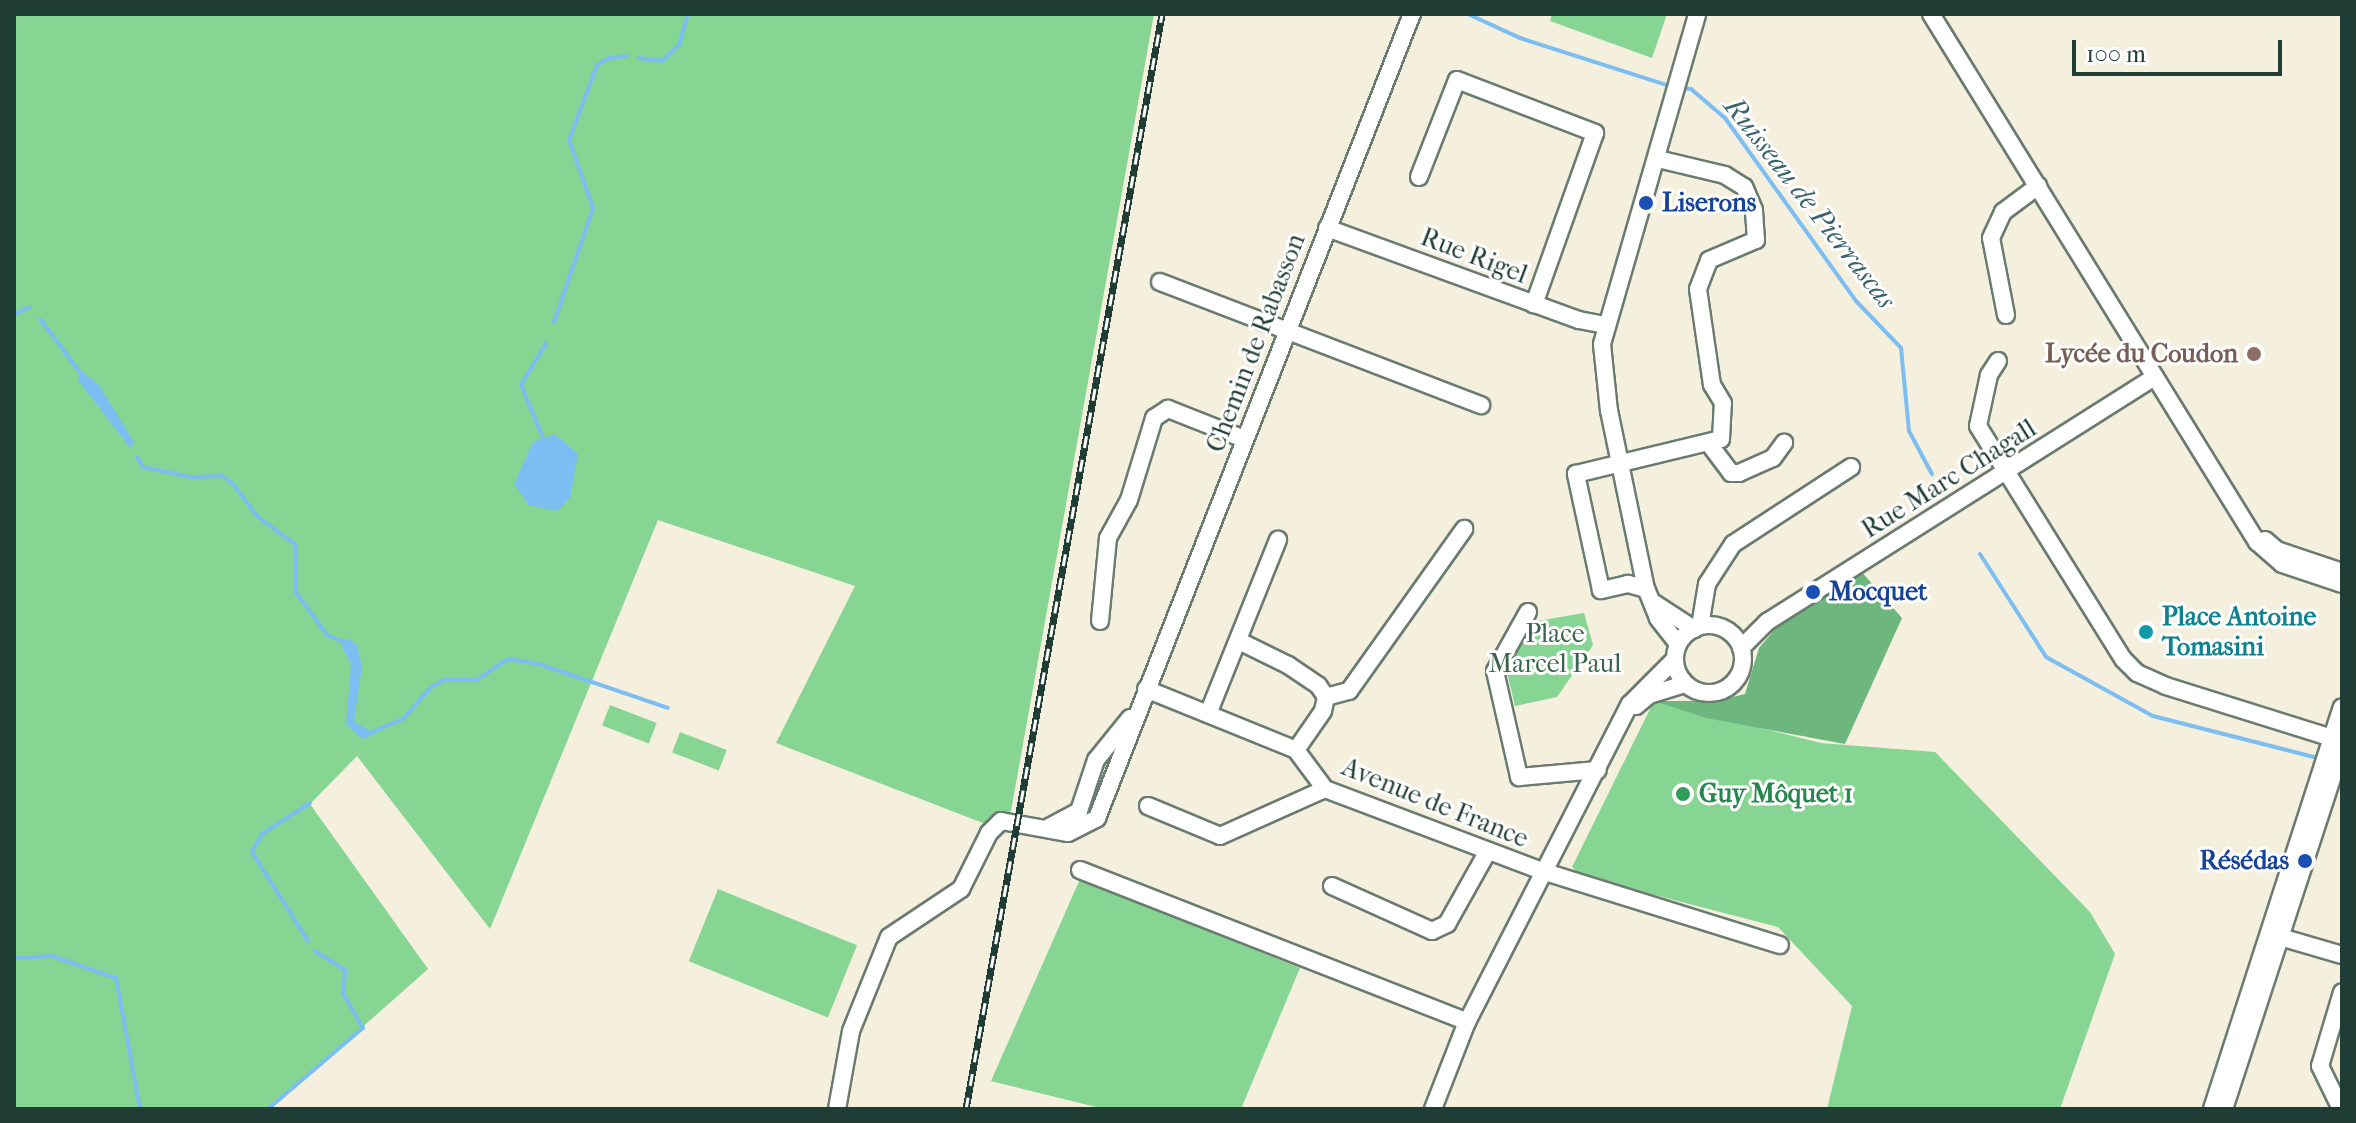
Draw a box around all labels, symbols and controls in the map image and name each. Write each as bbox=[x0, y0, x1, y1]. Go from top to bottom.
scale bar bbox=[2076, 24, 2286, 74]
text: 100 m bbox=[2086, 40, 2146, 68]
water label: Ruisseau de Pierrascas bbox=[1717, 91, 1903, 315]
place label: Liserons bbox=[1662, 187, 1756, 219]
marker: Liserons bbox=[1637, 194, 1655, 212]
street label: Rue Rigel bbox=[1416, 221, 1532, 291]
street label: Chemin de Rabasson bbox=[1200, 229, 1312, 457]
place label: Lycée du Coudon bbox=[2045, 338, 2238, 370]
marker: Lycée du Coudon bbox=[2245, 345, 2263, 363]
street label: Rue Marc Chagall bbox=[1856, 413, 2042, 545]
place label: Mocquet bbox=[1829, 576, 1927, 608]
marker: Mocquet bbox=[1804, 583, 1822, 601]
place label: Place Antoine Tomasini bbox=[2162, 601, 2316, 662]
park label: Place Marcel Paul bbox=[1488, 618, 1622, 680]
marker: Place Antoine Tomasini bbox=[2137, 623, 2155, 641]
street label: Avenue de France bbox=[1337, 751, 1533, 855]
place label: Guy Môquet 1 bbox=[1699, 778, 1853, 810]
marker: Guy Môquet 1 bbox=[1674, 785, 1692, 803]
place label: Résédas bbox=[2199, 845, 2289, 877]
marker: Résédas bbox=[2296, 852, 2314, 870]

